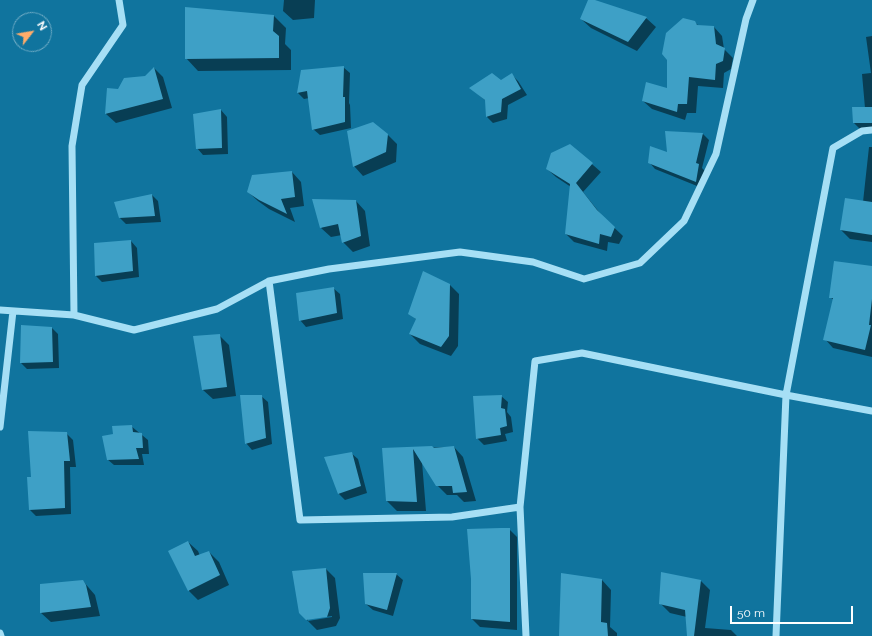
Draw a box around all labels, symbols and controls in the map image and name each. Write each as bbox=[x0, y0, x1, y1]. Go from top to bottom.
north arrow bbox=[12, 12, 52, 52]
text: N bbox=[34, 19, 50, 33]
scale bar bbox=[732, 598, 855, 624]
text: 50 m bbox=[737, 606, 765, 620]

